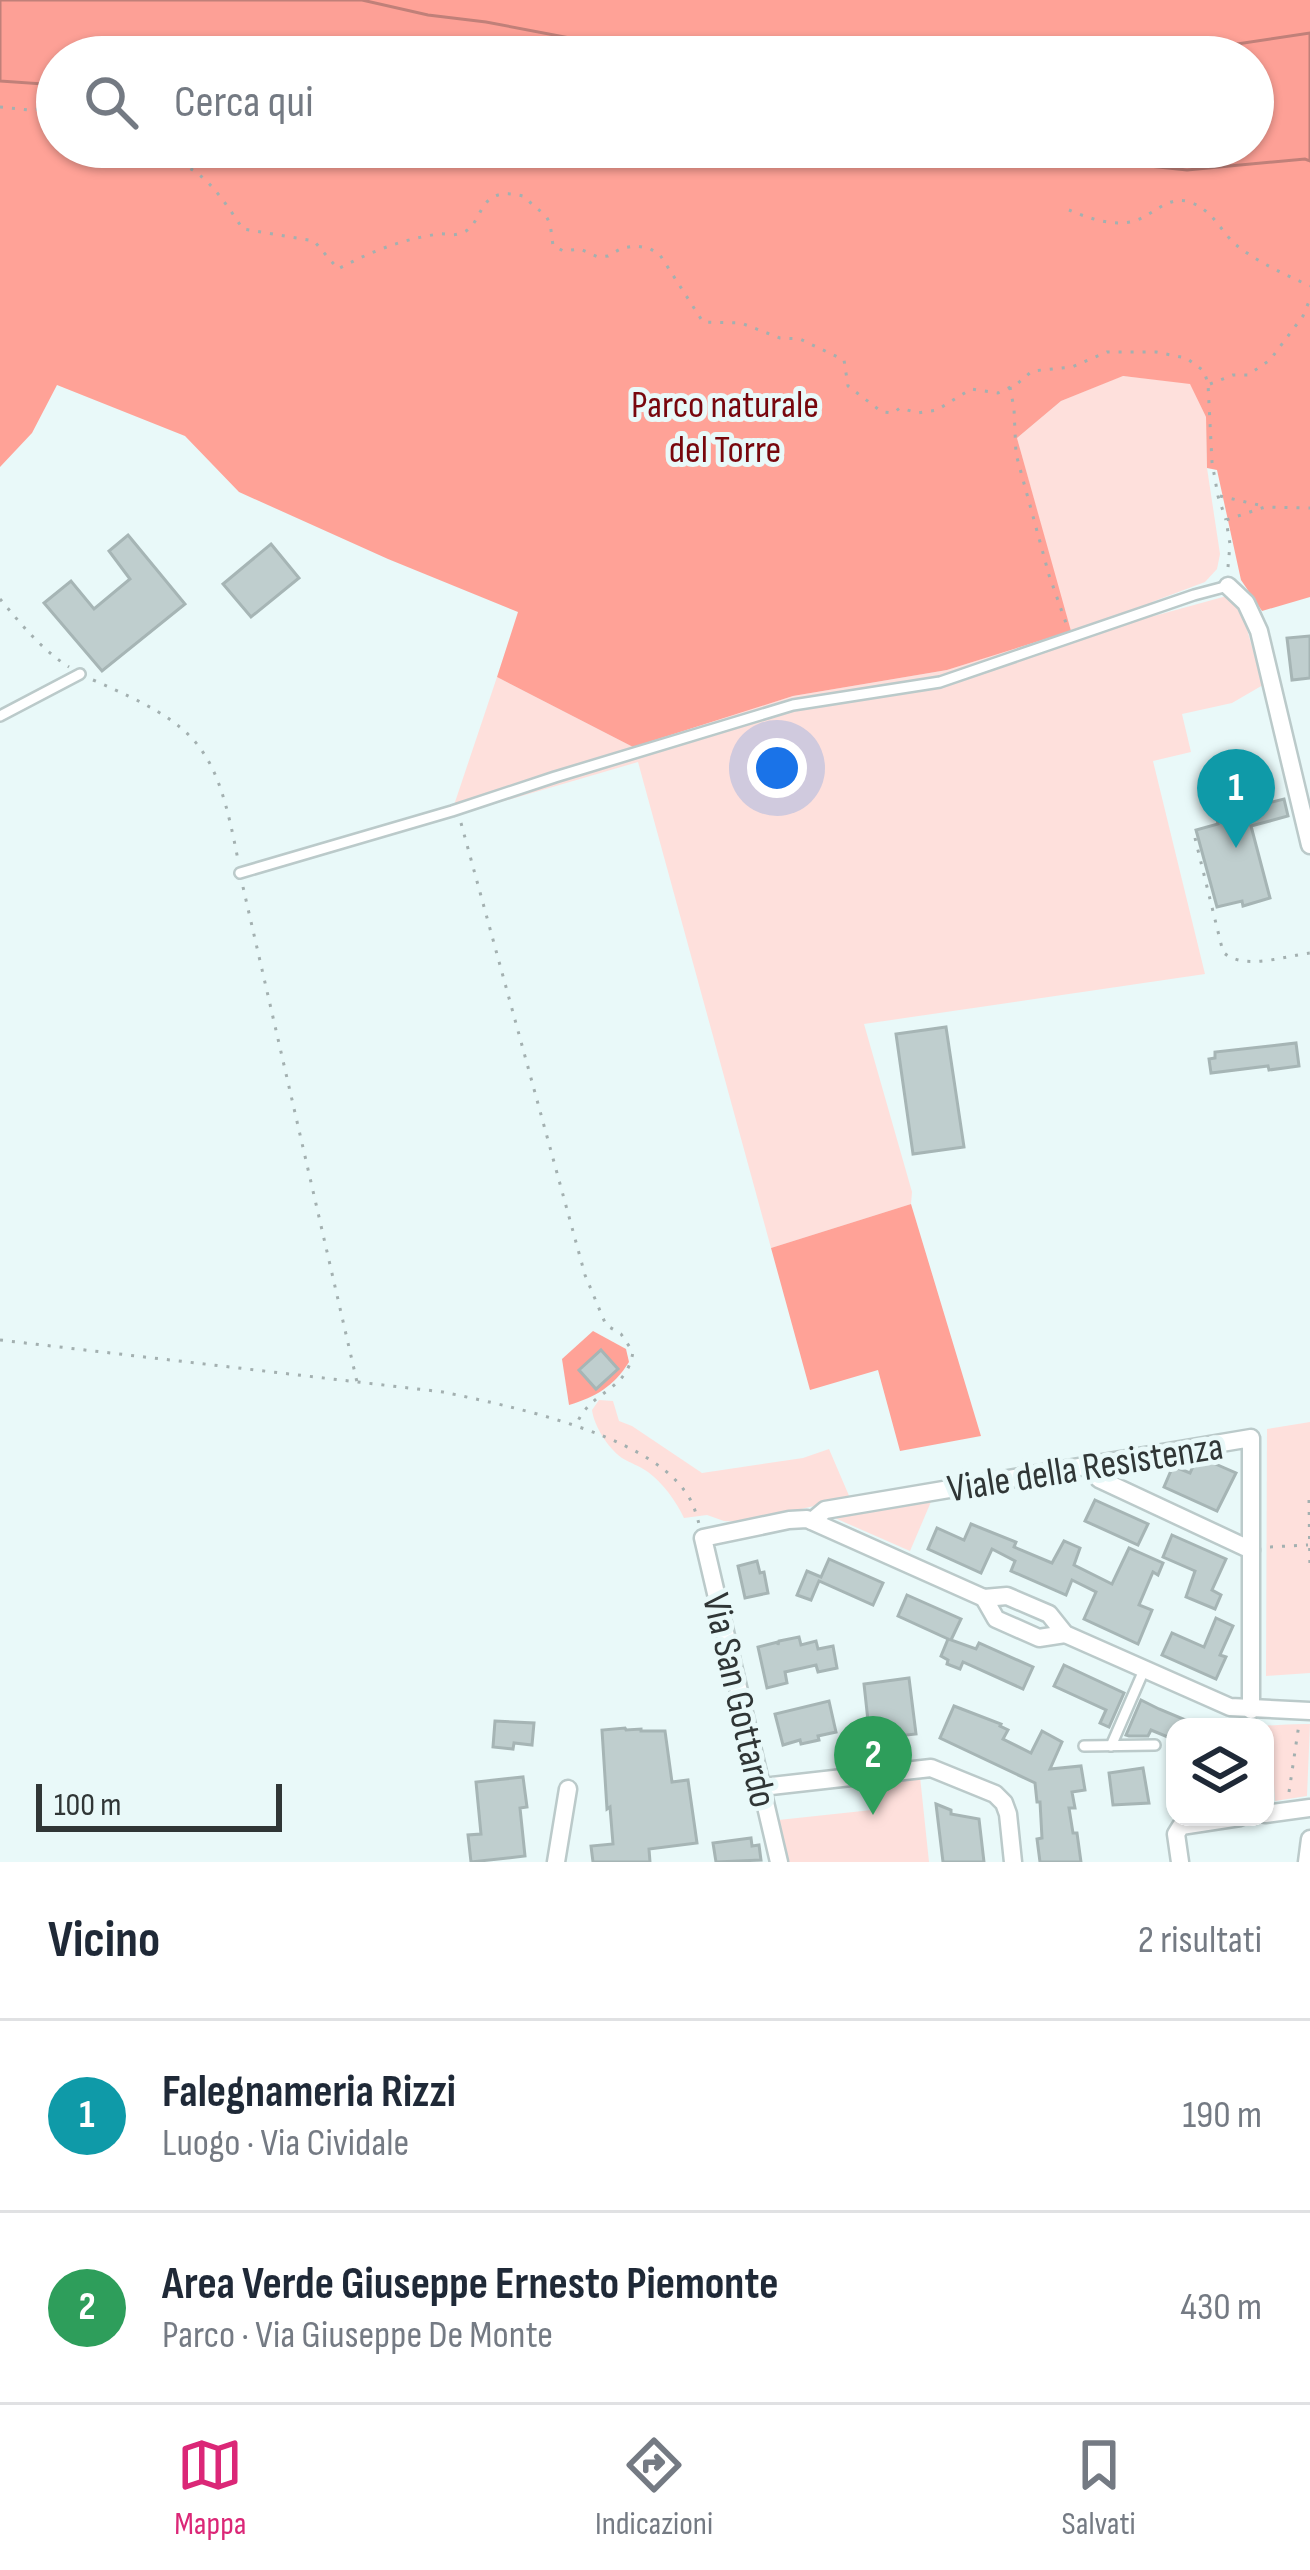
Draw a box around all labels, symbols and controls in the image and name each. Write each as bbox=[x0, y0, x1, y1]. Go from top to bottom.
search box bbox=[36, 36, 1274, 168]
icon: search bbox=[78, 69, 144, 135]
text: Cerca qui bbox=[174, 75, 314, 130]
park label: Parco naturale del Torre bbox=[631, 382, 819, 474]
your location bbox=[747, 738, 807, 798]
pin: 1 bbox=[1197, 749, 1275, 848]
street label: Viale della Resistenza bbox=[944, 1424, 1226, 1513]
street label: Via San Gottardo bbox=[691, 1589, 786, 1812]
pin: 2 bbox=[834, 1716, 912, 1815]
map controls bbox=[1166, 1718, 1274, 1826]
button: layers bbox=[1166, 1718, 1274, 1826]
scale bar bbox=[36, 1778, 282, 1831]
text: 100 m bbox=[54, 1785, 121, 1825]
text: Vicino bbox=[48, 1910, 160, 1971]
text: 2 risultati bbox=[1138, 1917, 1262, 1964]
text: Falegnameria Rizzi bbox=[162, 2065, 456, 2120]
text: 1 bbox=[79, 2092, 95, 2139]
text: 190 m bbox=[1182, 2092, 1262, 2139]
text: Luogo · Via Cividale bbox=[162, 2120, 409, 2167]
text: Area Verde Giuseppe Ernesto Piemonte bbox=[162, 2257, 778, 2312]
text: 2 bbox=[78, 2284, 96, 2331]
text: 430 m bbox=[1181, 2284, 1262, 2331]
text: Parco · Via Giuseppe De Monte bbox=[162, 2312, 553, 2359]
tab: Mappa bbox=[174, 2432, 247, 2544]
tab: Indicazioni bbox=[595, 2432, 713, 2544]
tab: Salvati bbox=[1062, 2432, 1136, 2544]

